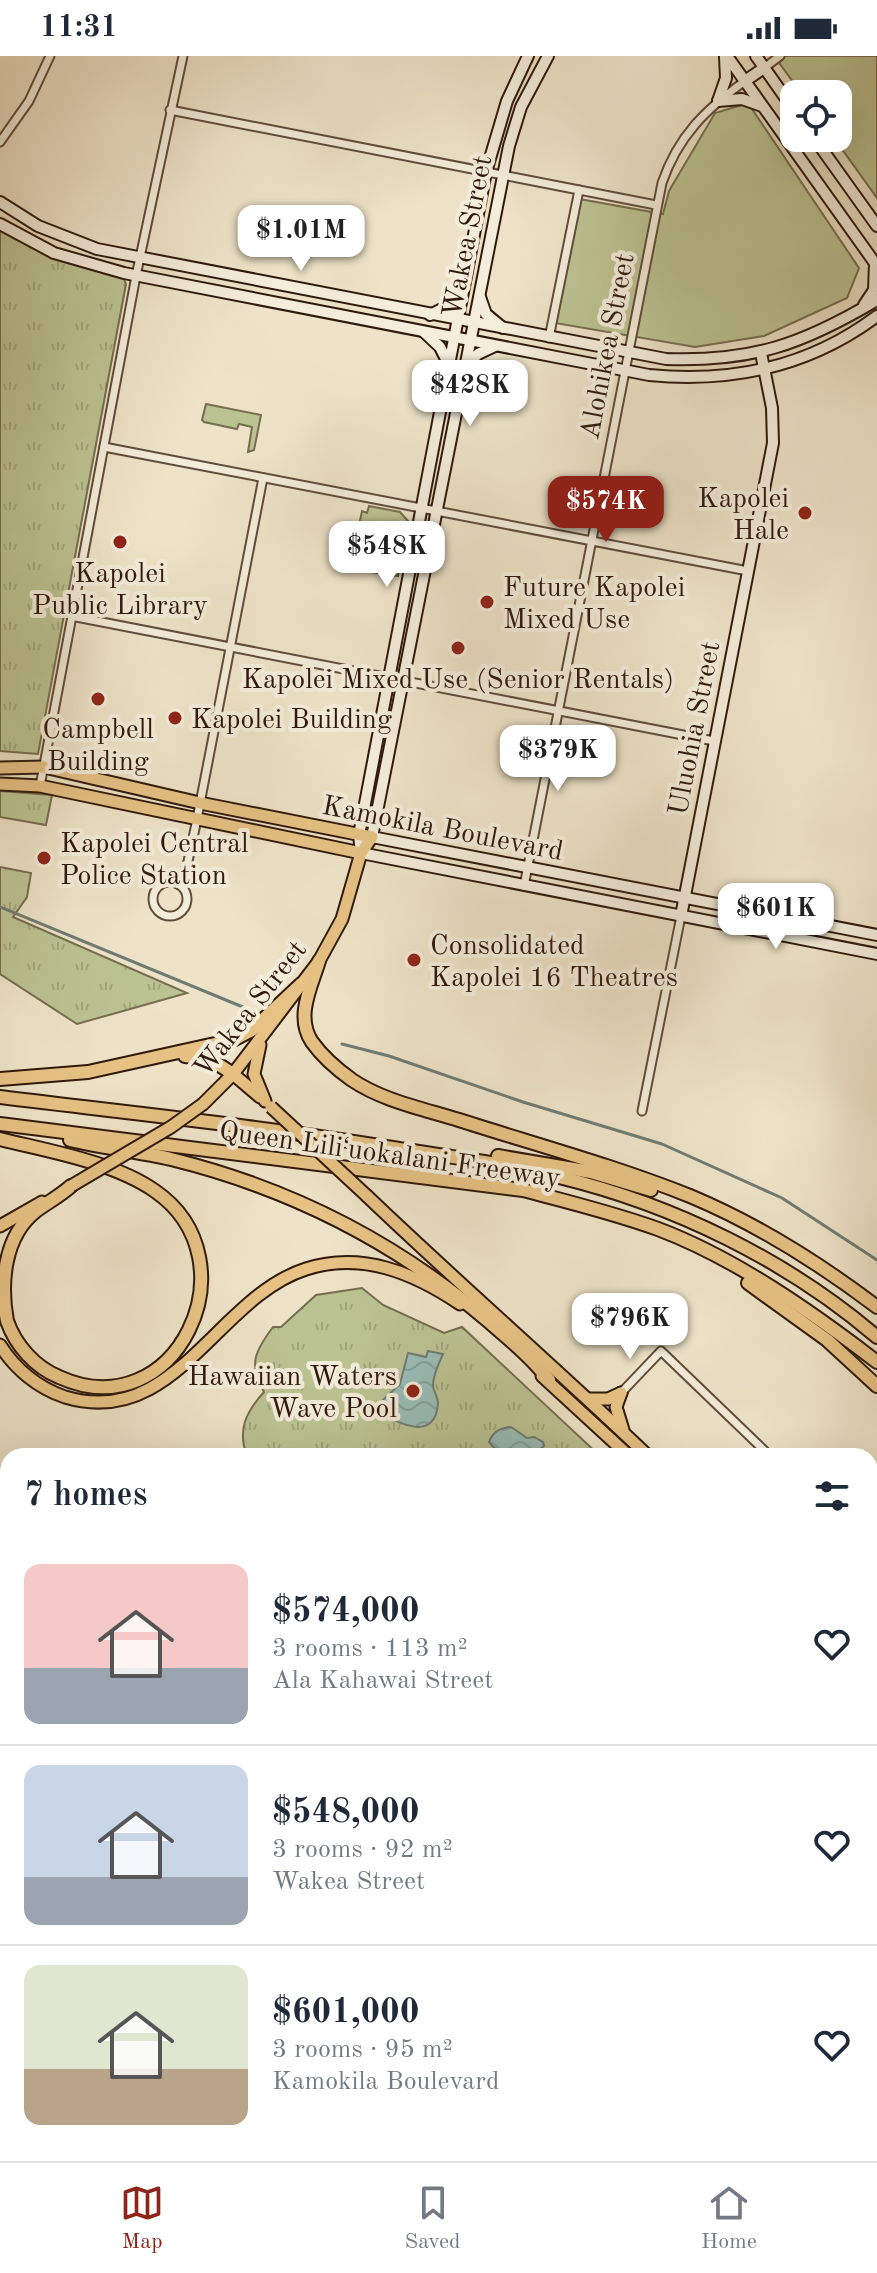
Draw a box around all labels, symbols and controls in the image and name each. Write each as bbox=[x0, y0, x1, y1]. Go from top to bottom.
text: 11:31 bbox=[40, 13, 118, 43]
map controls bbox=[780, 80, 852, 152]
button: locate bbox=[780, 80, 852, 152]
street label: Wakea Street bbox=[439, 153, 498, 320]
pin: $1.01M bbox=[236, 205, 366, 273]
text: $1.01M bbox=[256, 218, 346, 244]
street label: Alohikea Street bbox=[577, 251, 641, 442]
pin: $428K bbox=[414, 360, 526, 428]
text: $428K bbox=[430, 373, 510, 399]
pin: $574K bbox=[550, 476, 662, 544]
place label: Kapolei Hale bbox=[698, 486, 789, 546]
text: $574K bbox=[566, 489, 646, 515]
marker: Kapolei Hale bbox=[796, 504, 814, 522]
pin: $548K bbox=[331, 521, 443, 589]
marker: Kapolei Public Library bbox=[111, 533, 129, 551]
text: $548K bbox=[347, 534, 427, 560]
place label: Kapolei Public Library bbox=[32, 561, 208, 621]
place label: Future Kapolei Mixed Use bbox=[503, 575, 685, 635]
marker: Future Kapolei Mixed Use bbox=[478, 593, 496, 611]
marker: Kapolei Mixed Use (Senior Rentals) bbox=[449, 639, 467, 657]
street label: Uluohia Street bbox=[665, 639, 727, 818]
place label: Kapolei Mixed Use (Senior Rentals) bbox=[242, 667, 674, 695]
marker: Campbell Building bbox=[89, 690, 107, 708]
place label: Kapolei Building bbox=[191, 707, 392, 735]
marker: Kapolei Building bbox=[166, 709, 184, 727]
place label: Campbell Building bbox=[42, 717, 154, 777]
pin: $379K bbox=[502, 725, 614, 793]
text: $379K bbox=[518, 738, 598, 764]
street label: Kamokila Boulevard bbox=[320, 793, 565, 867]
place label: Kapolei Central Police Station bbox=[60, 831, 249, 891]
marker: Kapolei Central Police Station bbox=[35, 849, 53, 867]
pin: $601K bbox=[720, 883, 832, 951]
text: $601K bbox=[736, 896, 816, 922]
place label: Consolidated Kapolei 16 Theatres bbox=[430, 933, 678, 993]
street label: Wakea Street bbox=[190, 936, 313, 1083]
marker: Consolidated Kapolei 16 Theatres bbox=[405, 951, 423, 969]
street label: Queen Liliʻuokalani Freeway bbox=[217, 1118, 562, 1194]
pin: $796K bbox=[574, 1293, 686, 1361]
text: $796K bbox=[590, 1306, 670, 1332]
place label: Hawaiian Waters Wave Pool bbox=[187, 1364, 397, 1424]
marker: Hawaiian Waters Wave Pool bbox=[404, 1382, 422, 1400]
icon: filters bbox=[810, 1474, 854, 1518]
text: 7 homes bbox=[24, 1479, 147, 1513]
text: $574,000 bbox=[272, 1595, 420, 1629]
icon: home bbox=[88, 1596, 184, 1692]
icon: heart bbox=[810, 1622, 854, 1666]
text: 3 rooms · 113 m² bbox=[272, 1636, 468, 1662]
text: Ala Kahawai Street bbox=[272, 1668, 493, 1694]
text: $548,000 bbox=[272, 1796, 420, 1830]
icon: home bbox=[88, 1797, 184, 1893]
icon: heart bbox=[810, 1823, 854, 1867]
text: 3 rooms · 92 m² bbox=[272, 1837, 453, 1863]
text: Wakea Street bbox=[272, 1869, 425, 1895]
text: $601,000 bbox=[272, 1996, 420, 2030]
icon: home bbox=[88, 1997, 184, 2093]
icon: heart bbox=[810, 2023, 854, 2067]
text: 3 rooms · 95 m² bbox=[272, 2037, 453, 2063]
text: Kamokila Boulevard bbox=[272, 2069, 499, 2095]
tab: Map bbox=[120, 2181, 164, 2256]
tab: Saved bbox=[405, 2181, 461, 2256]
tab: Home bbox=[701, 2181, 757, 2256]

